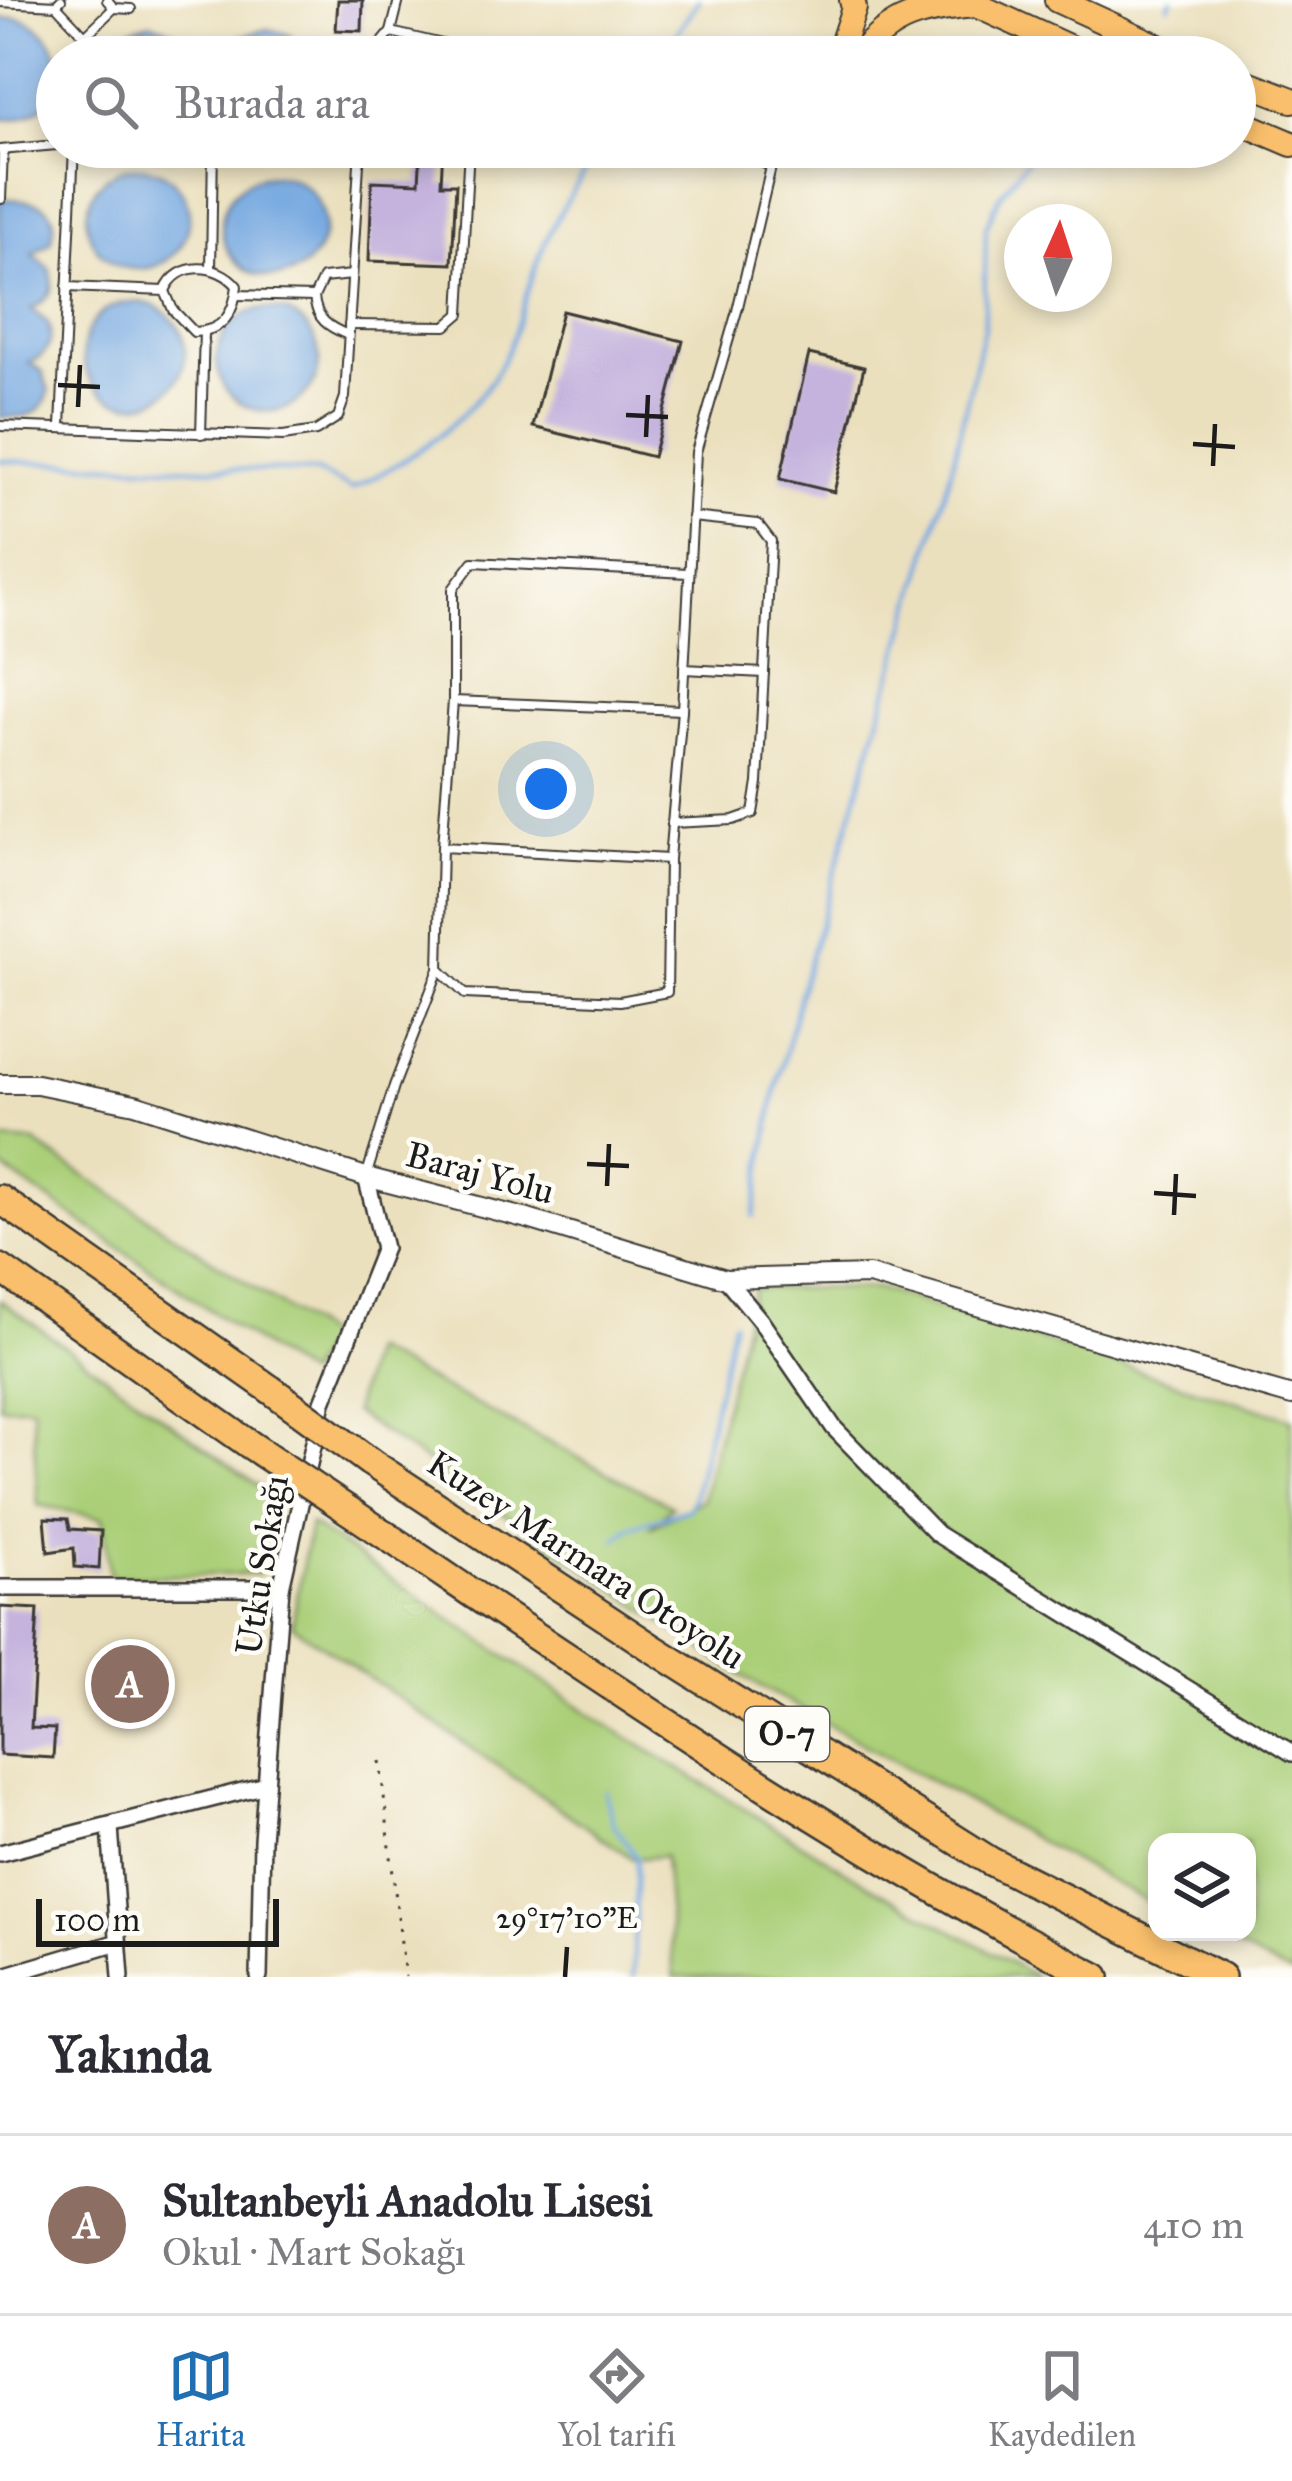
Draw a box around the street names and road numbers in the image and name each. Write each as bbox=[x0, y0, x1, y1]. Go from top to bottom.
street label: Baraj Yolu bbox=[401, 1132, 559, 1214]
street label: Kuzey Marmara Otoyolu bbox=[419, 1441, 753, 1679]
street label: Utku Sokağı bbox=[226, 1472, 298, 1658]
road number: O-7 bbox=[745, 1707, 829, 1761]

